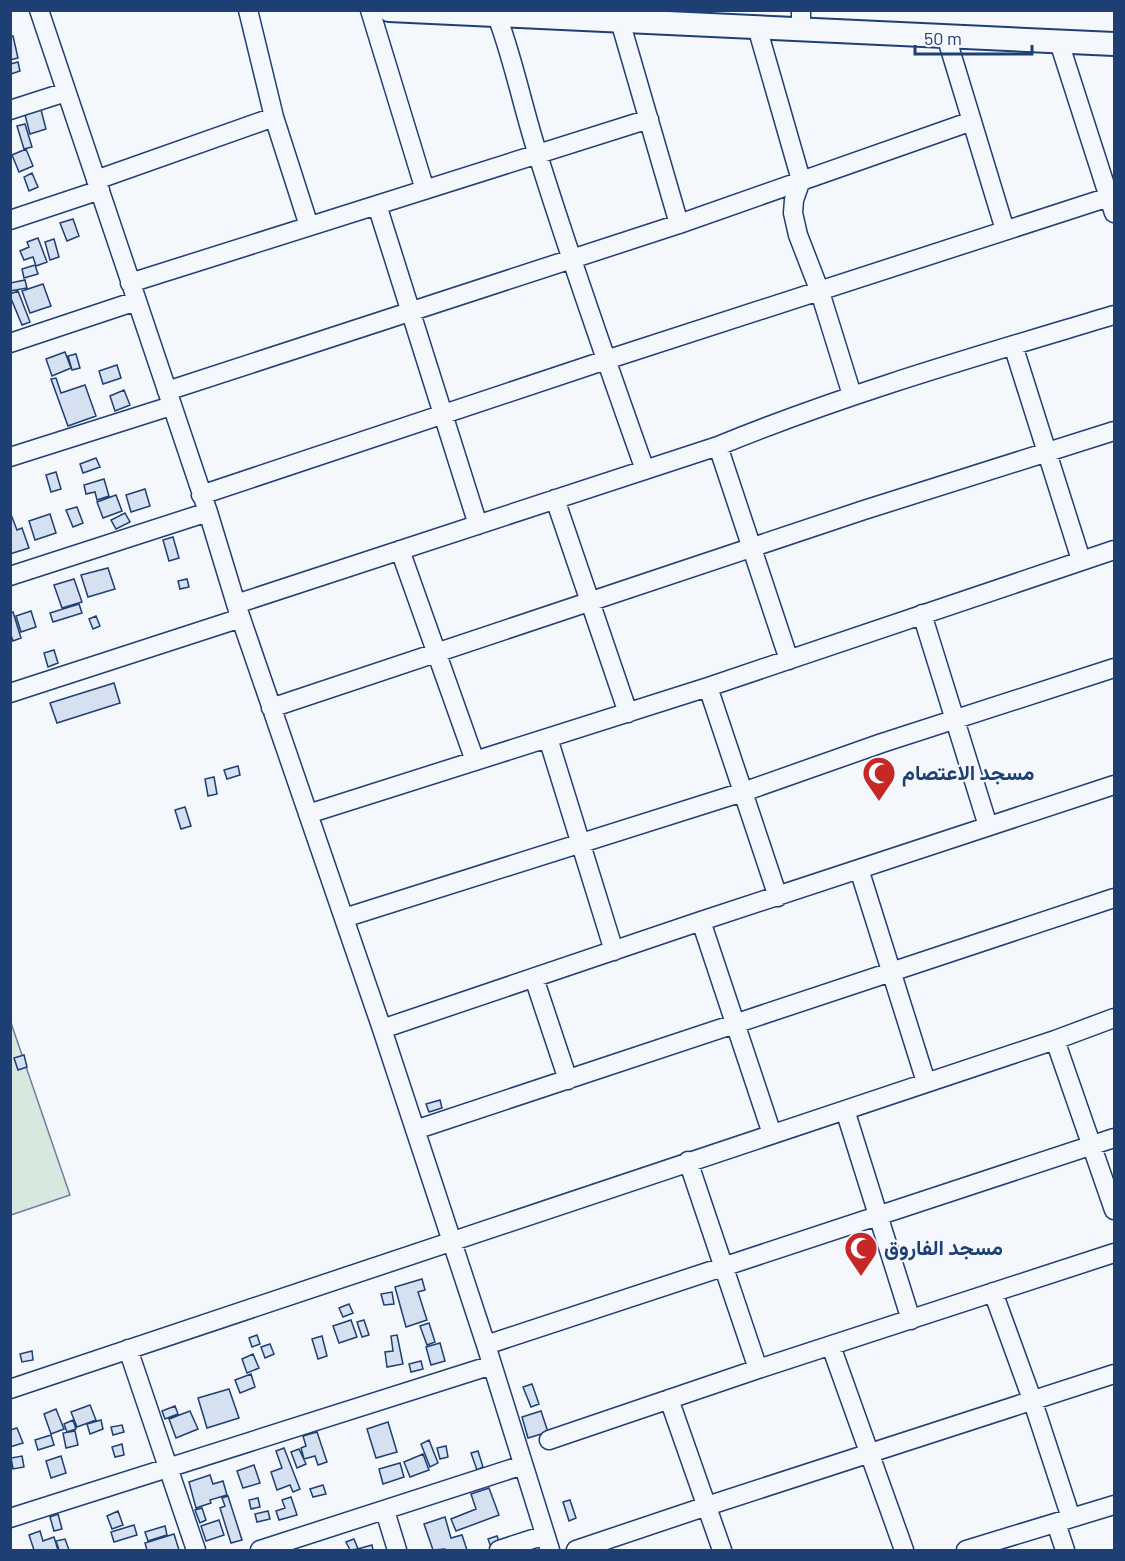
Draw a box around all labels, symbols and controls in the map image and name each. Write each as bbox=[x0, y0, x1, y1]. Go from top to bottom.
scale bar bbox=[915, 18, 1032, 56]
text: 50 m bbox=[924, 27, 962, 49]
mosque icon: مسجد الاعتصام bbox=[861, 755, 897, 802]
place label: مسجد الاعتصام bbox=[902, 759, 1034, 787]
mosque icon: مسجد الفاروق bbox=[843, 1230, 879, 1277]
place label: مسجد الفاروق bbox=[884, 1234, 1003, 1261]

